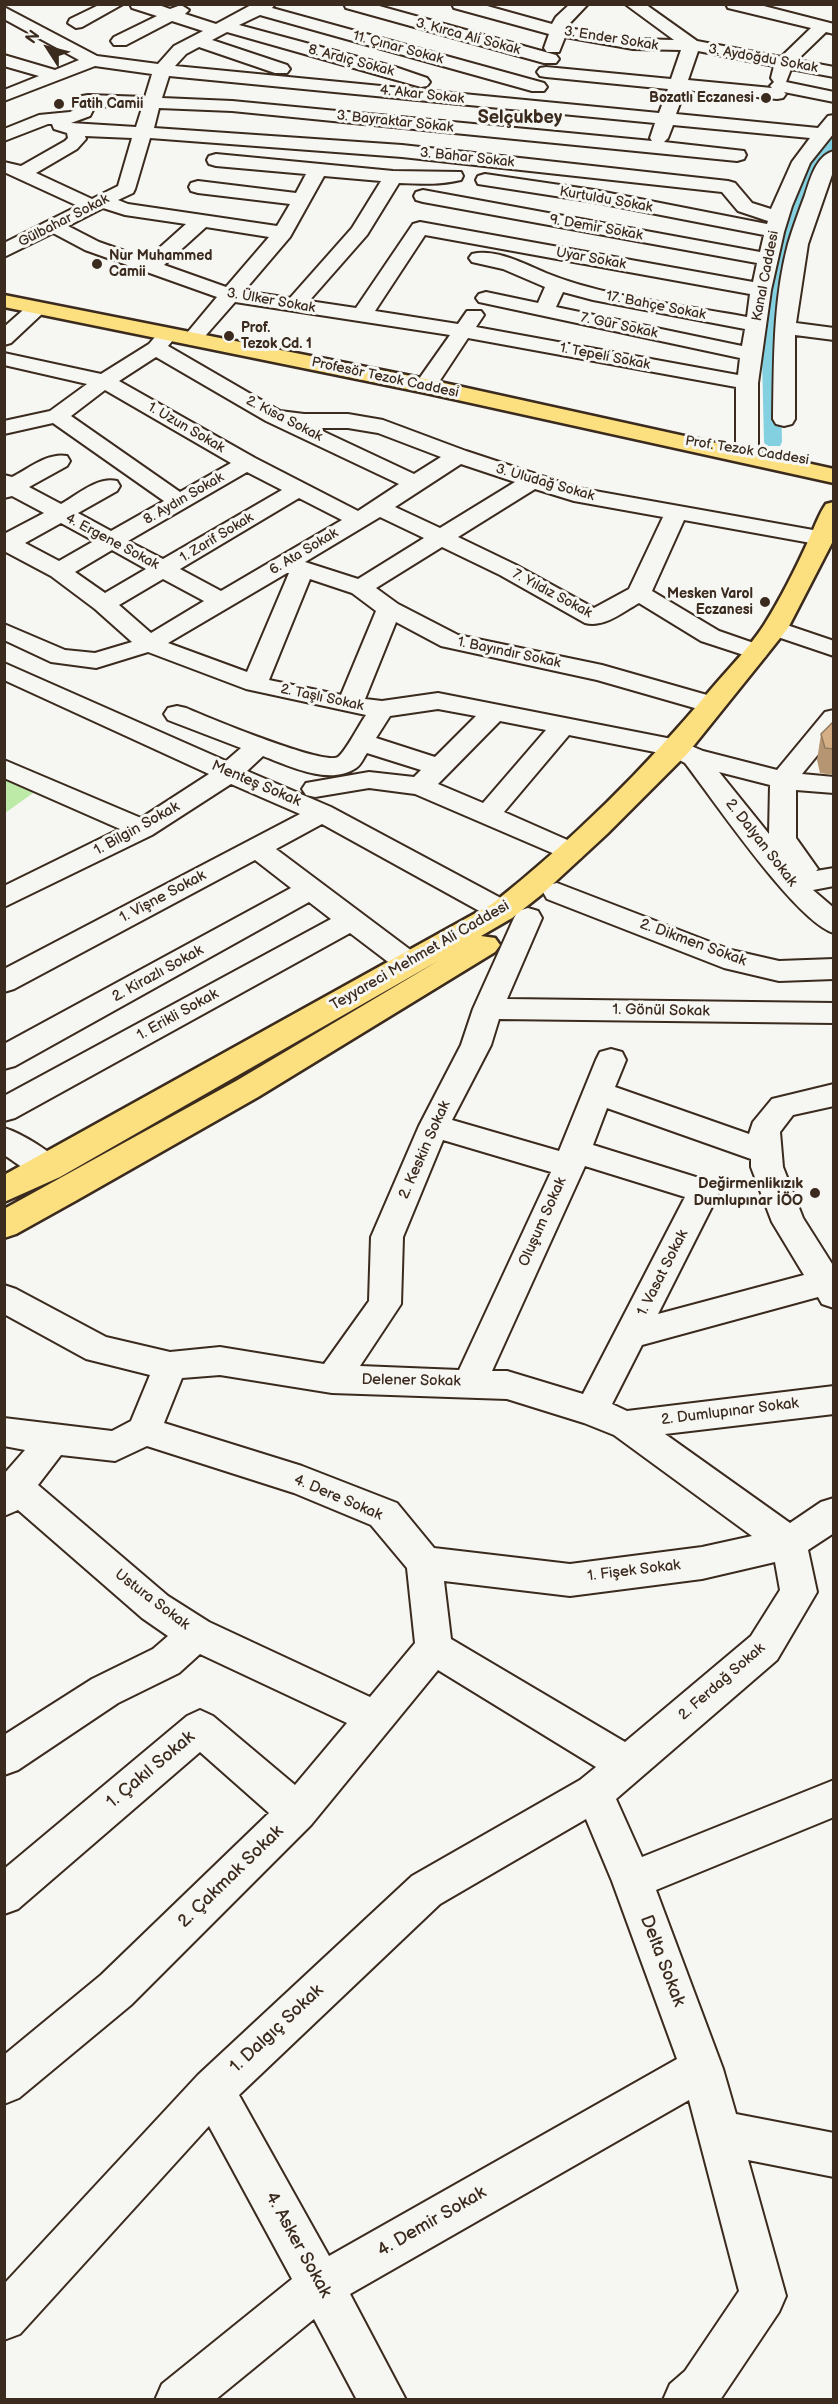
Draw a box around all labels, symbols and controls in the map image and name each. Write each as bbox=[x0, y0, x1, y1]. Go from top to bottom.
street label: 3. Kırca Ali Sokak bbox=[414, 15, 522, 59]
north arrow bbox=[18, 18, 78, 78]
street label: 3. Ender Sokak bbox=[563, 23, 659, 55]
text: N bbox=[22, 27, 44, 48]
street label: 11. Çınar Sokak bbox=[351, 28, 445, 68]
street label: 8. Ardıç Sokak bbox=[306, 41, 396, 81]
street label: 3. Aydoğdu Sokak bbox=[707, 41, 819, 77]
street label: 4. Akar Sokak bbox=[379, 82, 465, 108]
place label: Bozatlı Eczanesi bbox=[649, 90, 754, 106]
marker: Bozatlı Eczanesi bbox=[759, 91, 773, 105]
place label: Fatih Camii bbox=[71, 96, 143, 112]
marker: Fatih Camii bbox=[52, 97, 66, 111]
district label: Selçukbey bbox=[478, 107, 562, 129]
street label: 3. Bayraktar Sokak bbox=[336, 108, 454, 136]
street label: 3. Bahar Sokak bbox=[419, 145, 515, 171]
street label: Kurtuldu Sokak bbox=[558, 184, 654, 216]
street label: Gülbahar Sokak bbox=[16, 191, 112, 251]
street label: 9. Demir Sokak bbox=[548, 212, 644, 244]
street label: Kanal Caddesi bbox=[749, 229, 783, 323]
street label: Uyar Sokak bbox=[555, 245, 627, 273]
place label: Nur Muhammed Camii bbox=[109, 248, 212, 280]
marker: Nur Muhammed Camii bbox=[90, 257, 104, 271]
street label: 3. Ülker Sokak bbox=[225, 285, 317, 317]
street label: 17. Bahçe Sokak bbox=[605, 288, 707, 324]
street label: 7. Gür Sokak bbox=[579, 310, 659, 342]
place label: Prof. Tezok Cd. 1 bbox=[241, 320, 312, 352]
marker: Prof. Tezok Cd. 1 bbox=[222, 329, 236, 343]
street label: 1. Tepeli Sokak bbox=[558, 340, 652, 374]
street label: Profesör Tezok Caddesi bbox=[310, 354, 460, 402]
street label: 2. Kısa Sokak bbox=[243, 393, 325, 445]
street label: 1. Uzun Sokak bbox=[144, 399, 228, 457]
street label: Prof. Tezok Caddesi bbox=[684, 433, 810, 469]
street label: 3. Uludağ Sokak bbox=[494, 461, 596, 505]
street label: 8. Aydın Sokak bbox=[141, 469, 227, 529]
street label: 4. Ergene Sokak bbox=[62, 510, 162, 574]
street label: 1. Zarif Sokak bbox=[177, 510, 257, 566]
street label: 6. Ata Sokak bbox=[267, 525, 341, 579]
street label: 7. Yıldız Sokak bbox=[509, 566, 595, 622]
place label: Mesken Varol Eczanesi bbox=[667, 586, 753, 618]
marker: Mesken Varol Eczanesi bbox=[758, 595, 772, 609]
street label: 1. Bayındır Sokak bbox=[456, 634, 562, 672]
street label: 2. Taşlı Sokak bbox=[279, 681, 365, 715]
street label: Menteş Sokak bbox=[209, 757, 303, 811]
street label: 2. Dalyan Sokak bbox=[721, 796, 801, 890]
street label: 1. Bilgin Sokak bbox=[91, 798, 183, 860]
street label: 1. Vişne Sokak bbox=[117, 867, 209, 927]
street label: Teyyareci Mehmet Ali Caddesi bbox=[327, 897, 513, 1015]
street label: 2. Dikmen Sokak bbox=[637, 915, 749, 971]
street label: 2. Kirazlı Sokak bbox=[109, 942, 207, 1006]
street label: 1. Erikli Sokak bbox=[134, 985, 222, 1045]
street label: 1. Gönül Sokak bbox=[612, 1001, 710, 1021]
street label: 2. Keskin Sokak bbox=[395, 1098, 455, 1202]
street label: Oluşum Sokak bbox=[515, 1175, 571, 1269]
place label: Değirmenlikızık Dumlupınar İÖO bbox=[693, 1175, 803, 1210]
marker: Değirmenlikızık Dumlupınar İÖO bbox=[808, 1186, 822, 1200]
street label: 1. Vasat Sokak bbox=[634, 1227, 692, 1319]
street label: Delener Sokak bbox=[361, 1371, 461, 1391]
street label: 2. Dumlupınar Sokak bbox=[660, 1395, 800, 1429]
street label: 4. Dere Sokak bbox=[291, 1471, 385, 1525]
street label: 1. Fişek Sokak bbox=[587, 1556, 681, 1586]
street label: Ustura Sokak bbox=[111, 1566, 193, 1634]
street label: 2. Ferdağ Sokak bbox=[675, 1640, 769, 1724]
street label: 1. Çakıl Sokak bbox=[102, 1727, 200, 1813]
street label: 2. Çakmak Sokak bbox=[174, 1821, 288, 1933]
street label: Delta Sokak bbox=[635, 1912, 689, 2010]
street label: 1. Dalgıç Sokak bbox=[226, 1980, 328, 2078]
street label: 4. Demir Sokak bbox=[374, 2182, 490, 2262]
street label: 4. Asker Sokak bbox=[260, 2188, 336, 2302]

